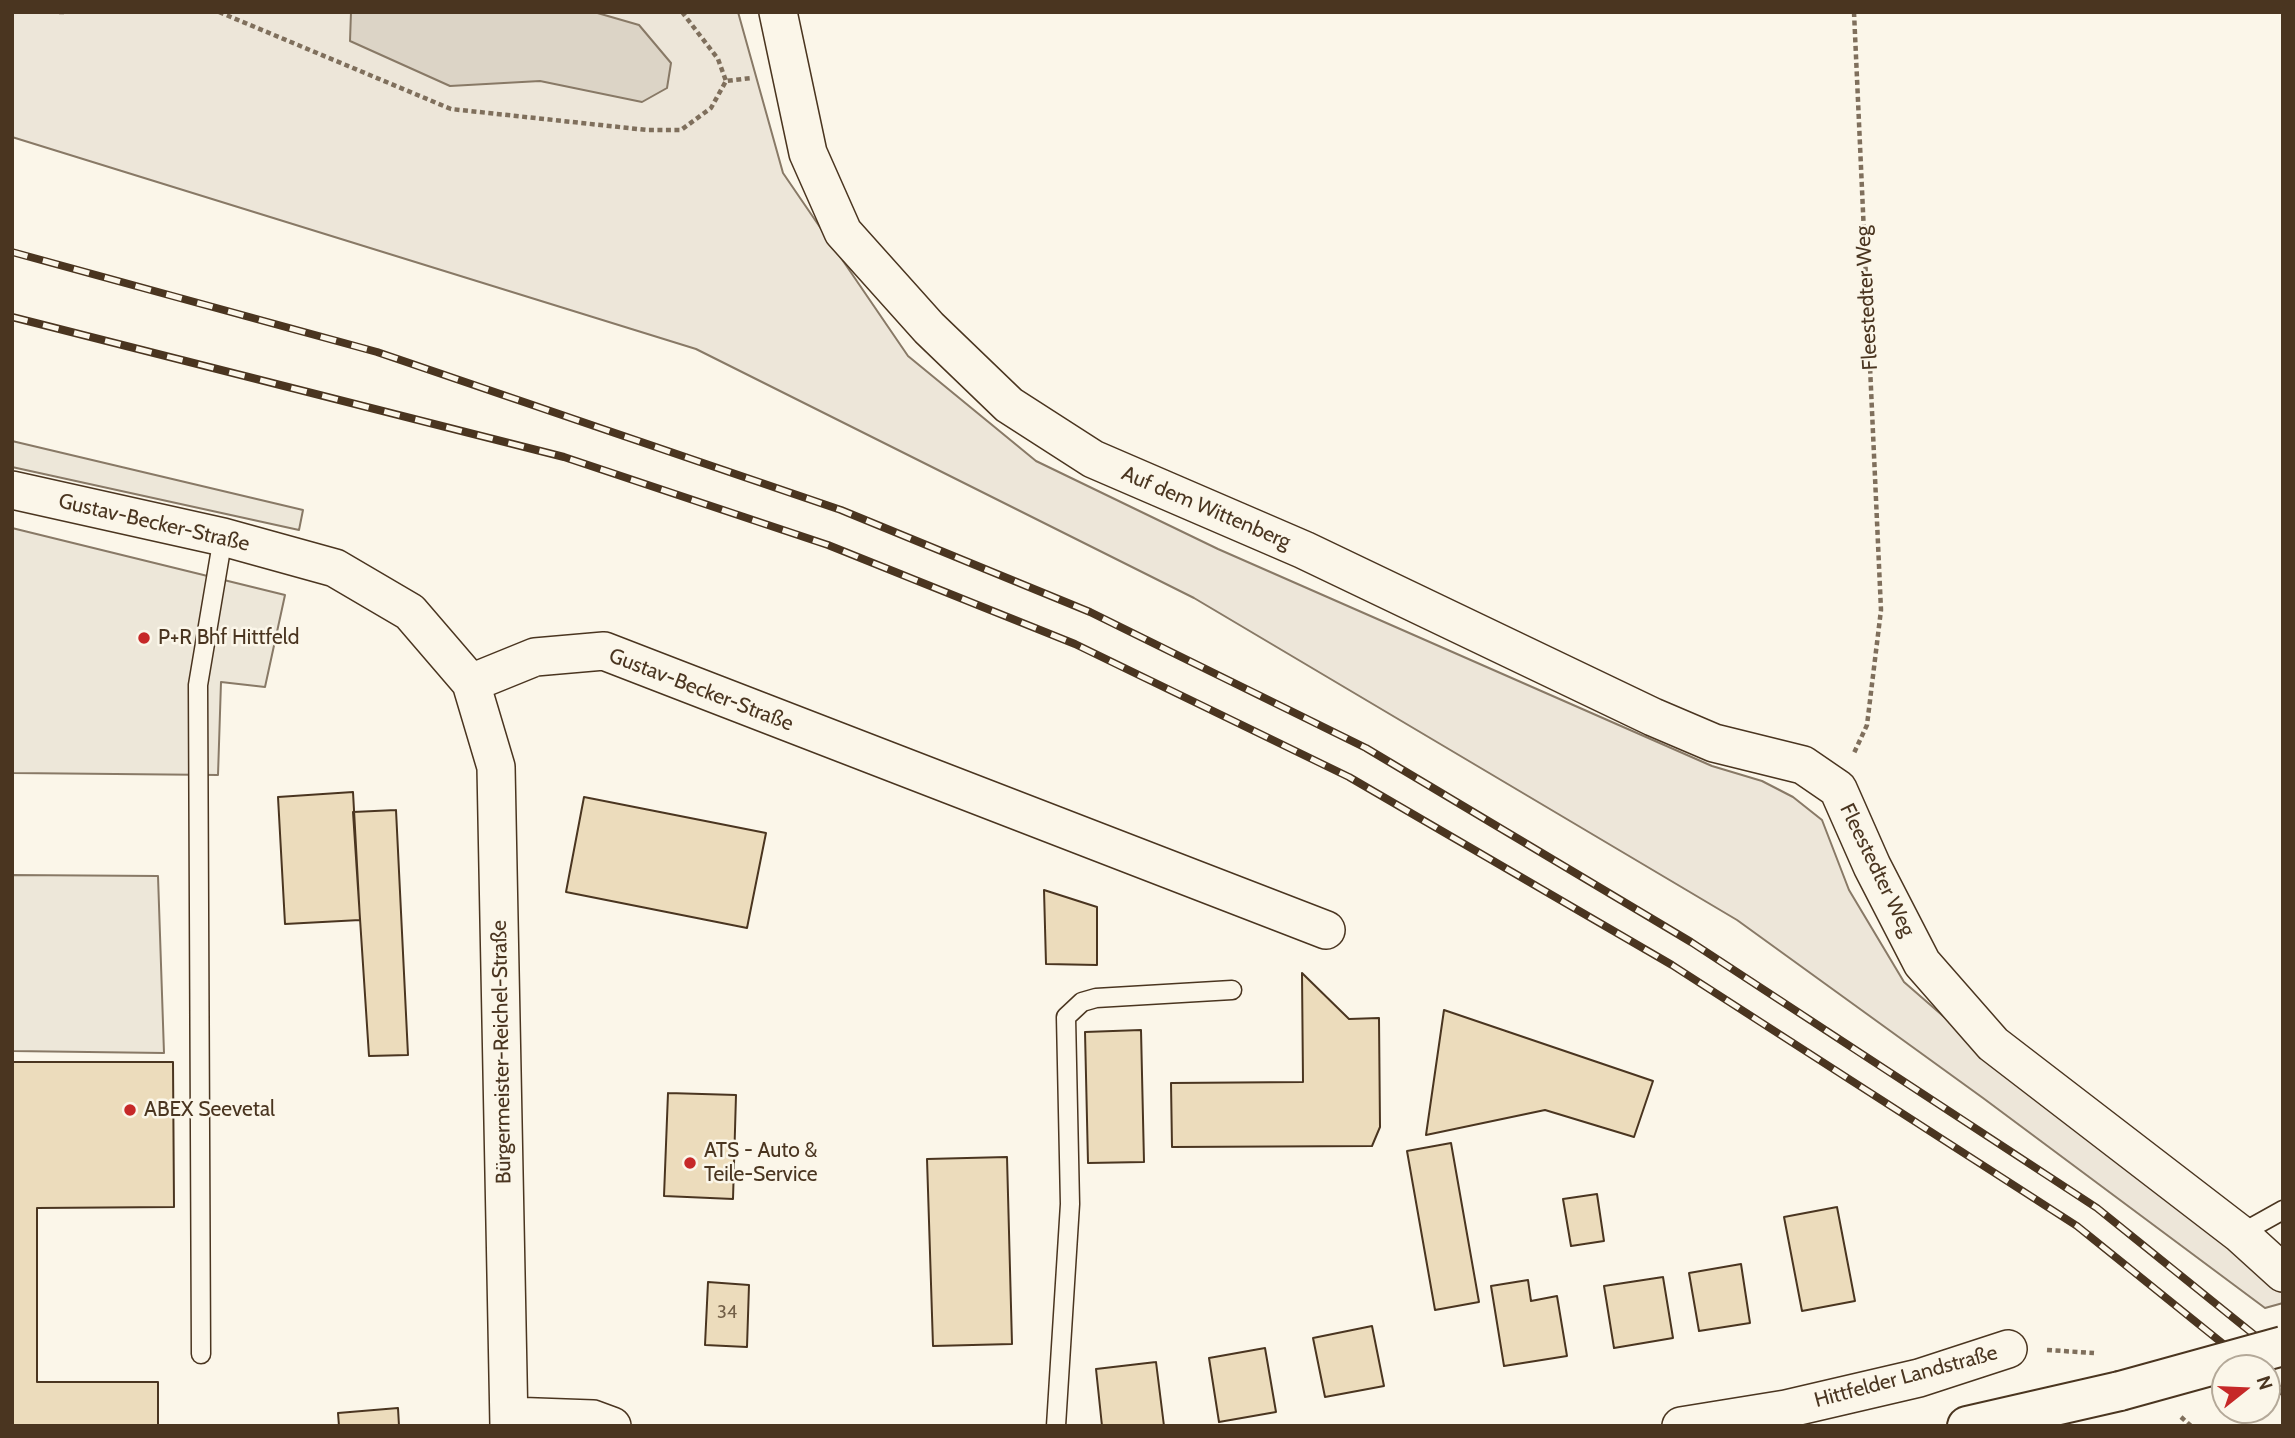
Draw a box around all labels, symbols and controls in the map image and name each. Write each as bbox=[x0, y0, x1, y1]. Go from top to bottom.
street label: Fleestedter Weg bbox=[1851, 225, 1883, 371]
street label: Auf dem Wittenberg bbox=[1118, 461, 1294, 555]
street label: Gustav-Becker-Straße bbox=[56, 489, 252, 557]
place label: P+R Bhf Hittfeld bbox=[158, 625, 299, 651]
marker: P+R Bhf Hittfeld bbox=[136, 630, 152, 646]
street label: Gustav-Becker-Straße bbox=[605, 643, 797, 737]
street label: Fleestedter Weg bbox=[1834, 799, 1920, 941]
street label: Bürgermeister-Reichel-Straße bbox=[487, 920, 517, 1184]
place label: ABEX Seevetal bbox=[144, 1097, 275, 1123]
marker: ABEX Seevetal bbox=[122, 1102, 138, 1118]
place label: ATS - Auto & Teile-Service bbox=[704, 1138, 818, 1188]
marker: ATS - Auto & Teile-Service bbox=[682, 1155, 698, 1171]
house number: 34 bbox=[717, 1302, 737, 1324]
street label: Hittfelder Landstraße bbox=[1812, 1340, 2000, 1414]
north arrow bbox=[2211, 1354, 2281, 1424]
text: N bbox=[2252, 1373, 2278, 1393]

